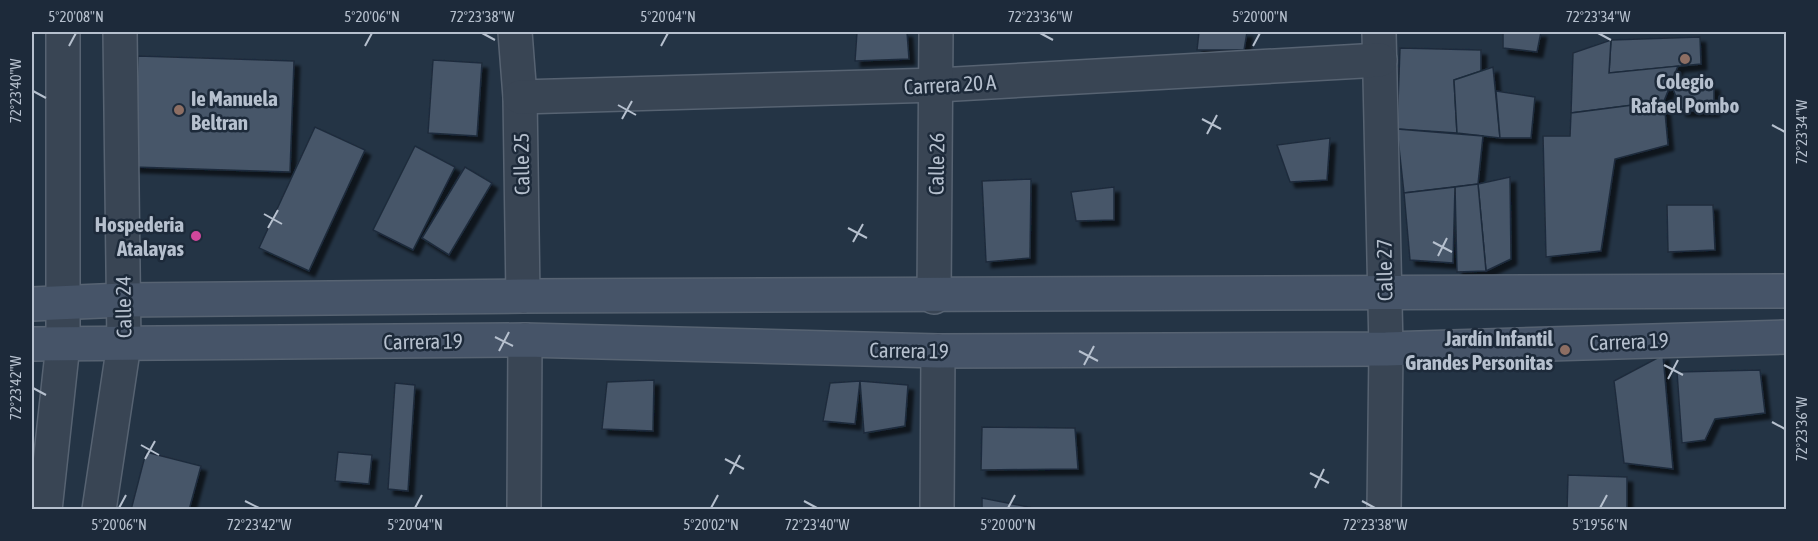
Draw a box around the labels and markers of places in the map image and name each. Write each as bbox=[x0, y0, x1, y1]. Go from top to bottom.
marker: Colegio Rafael Pombo bbox=[1678, 52, 1692, 66]
place label: Colegio Rafael Pombo bbox=[1631, 69, 1739, 117]
place label: Ie Manuela Beltran bbox=[191, 86, 278, 134]
marker: Ie Manuela Beltran bbox=[172, 103, 186, 117]
place label: Hospederia Atalayas bbox=[95, 212, 185, 260]
marker: Hospederia Atalayas bbox=[189, 229, 203, 243]
place label: Jardín Infantil Grandes Personitas bbox=[1405, 326, 1554, 374]
marker: Jardín Infantil Grandes Personitas bbox=[1558, 343, 1572, 357]

